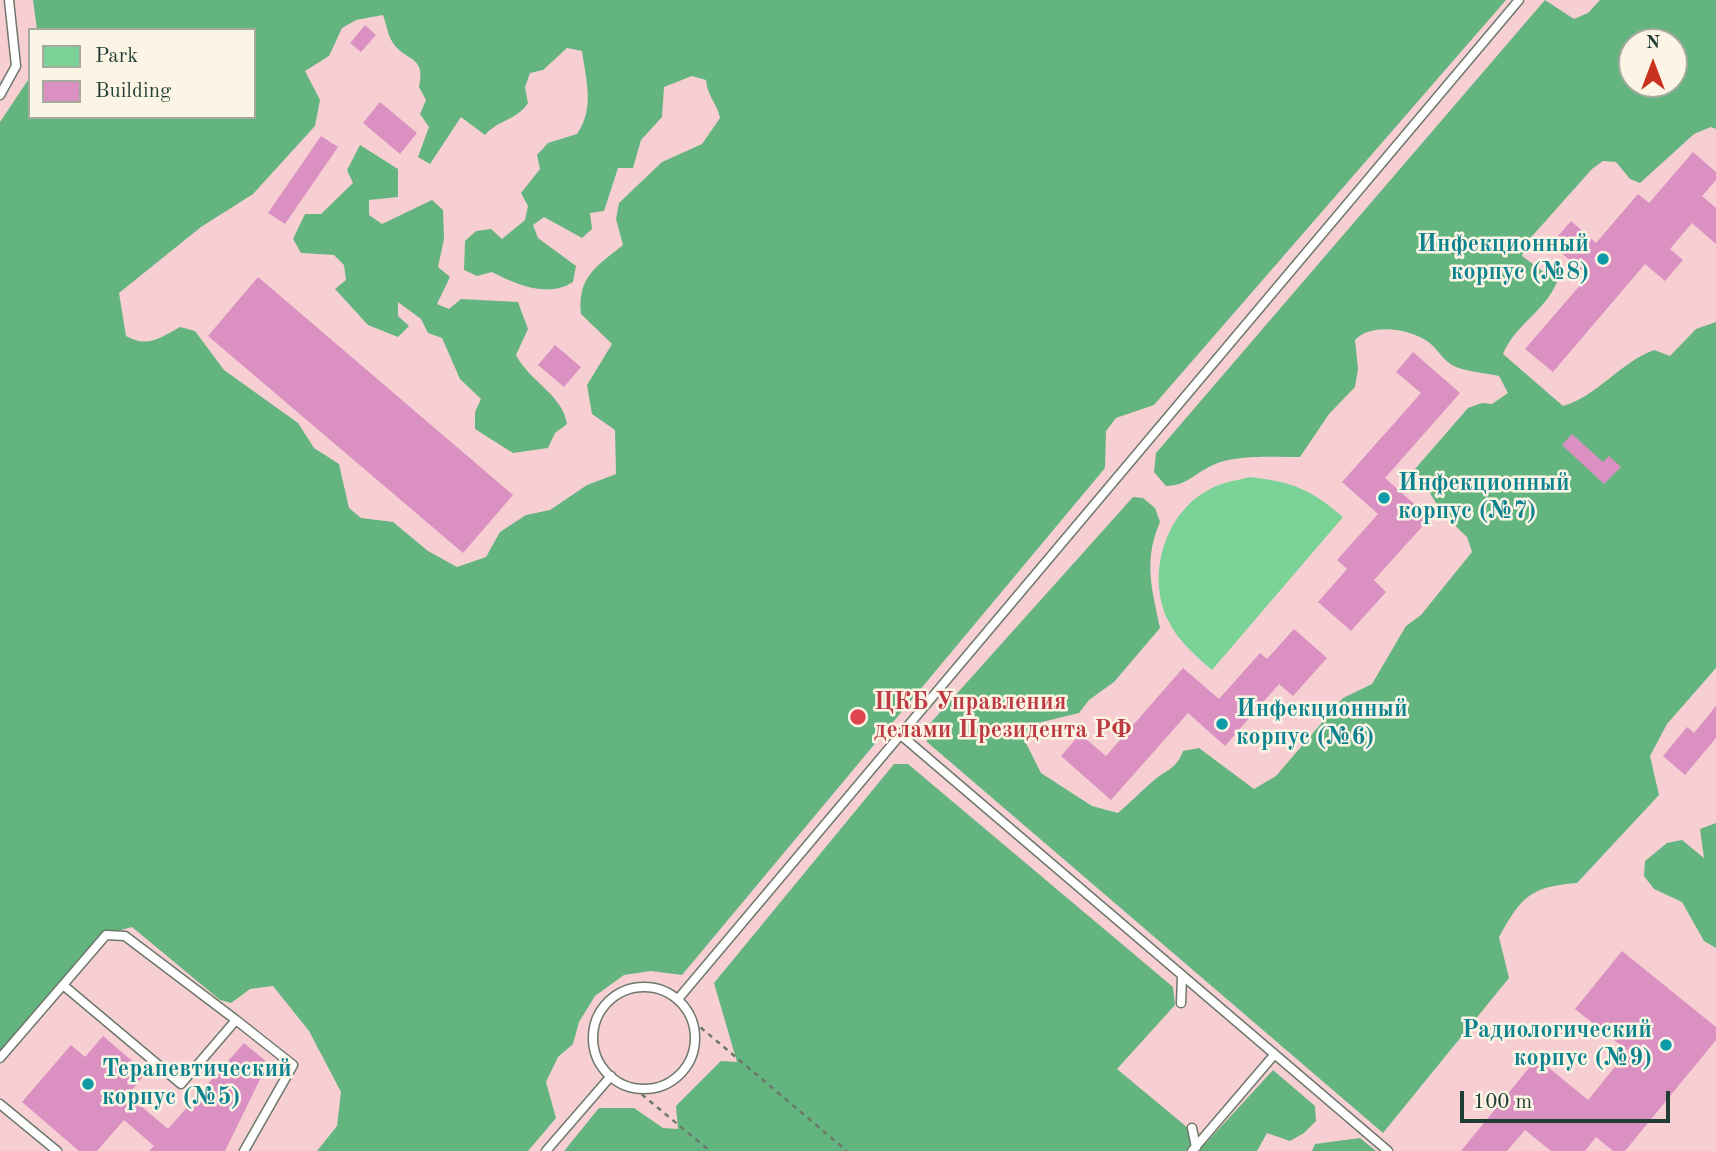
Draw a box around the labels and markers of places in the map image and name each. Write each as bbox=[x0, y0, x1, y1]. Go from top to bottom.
place label: Инфекционный корпус (№8) bbox=[1417, 231, 1589, 287]
marker: Инфекционный корпус (№8) bbox=[1595, 251, 1611, 267]
place label: Инфекционный корпус (№7) bbox=[1398, 470, 1570, 526]
marker: Инфекционный корпус (№7) bbox=[1376, 490, 1392, 506]
place label: ЦКБ Управления делами Президента РФ bbox=[874, 689, 1131, 745]
place label: Инфекционный корпус (№6) bbox=[1236, 696, 1408, 752]
marker: ЦКБ Управления делами Президента РФ bbox=[848, 707, 868, 727]
marker: Инфекционный корпус (№6) bbox=[1214, 716, 1230, 732]
place label: Радиологический корпус (№9) bbox=[1462, 1017, 1652, 1073]
marker: Радиологический корпус (№9) bbox=[1658, 1037, 1674, 1053]
place label: Терапевтический корпус (№5) bbox=[102, 1056, 292, 1112]
marker: Терапевтический корпус (№5) bbox=[80, 1076, 96, 1092]

